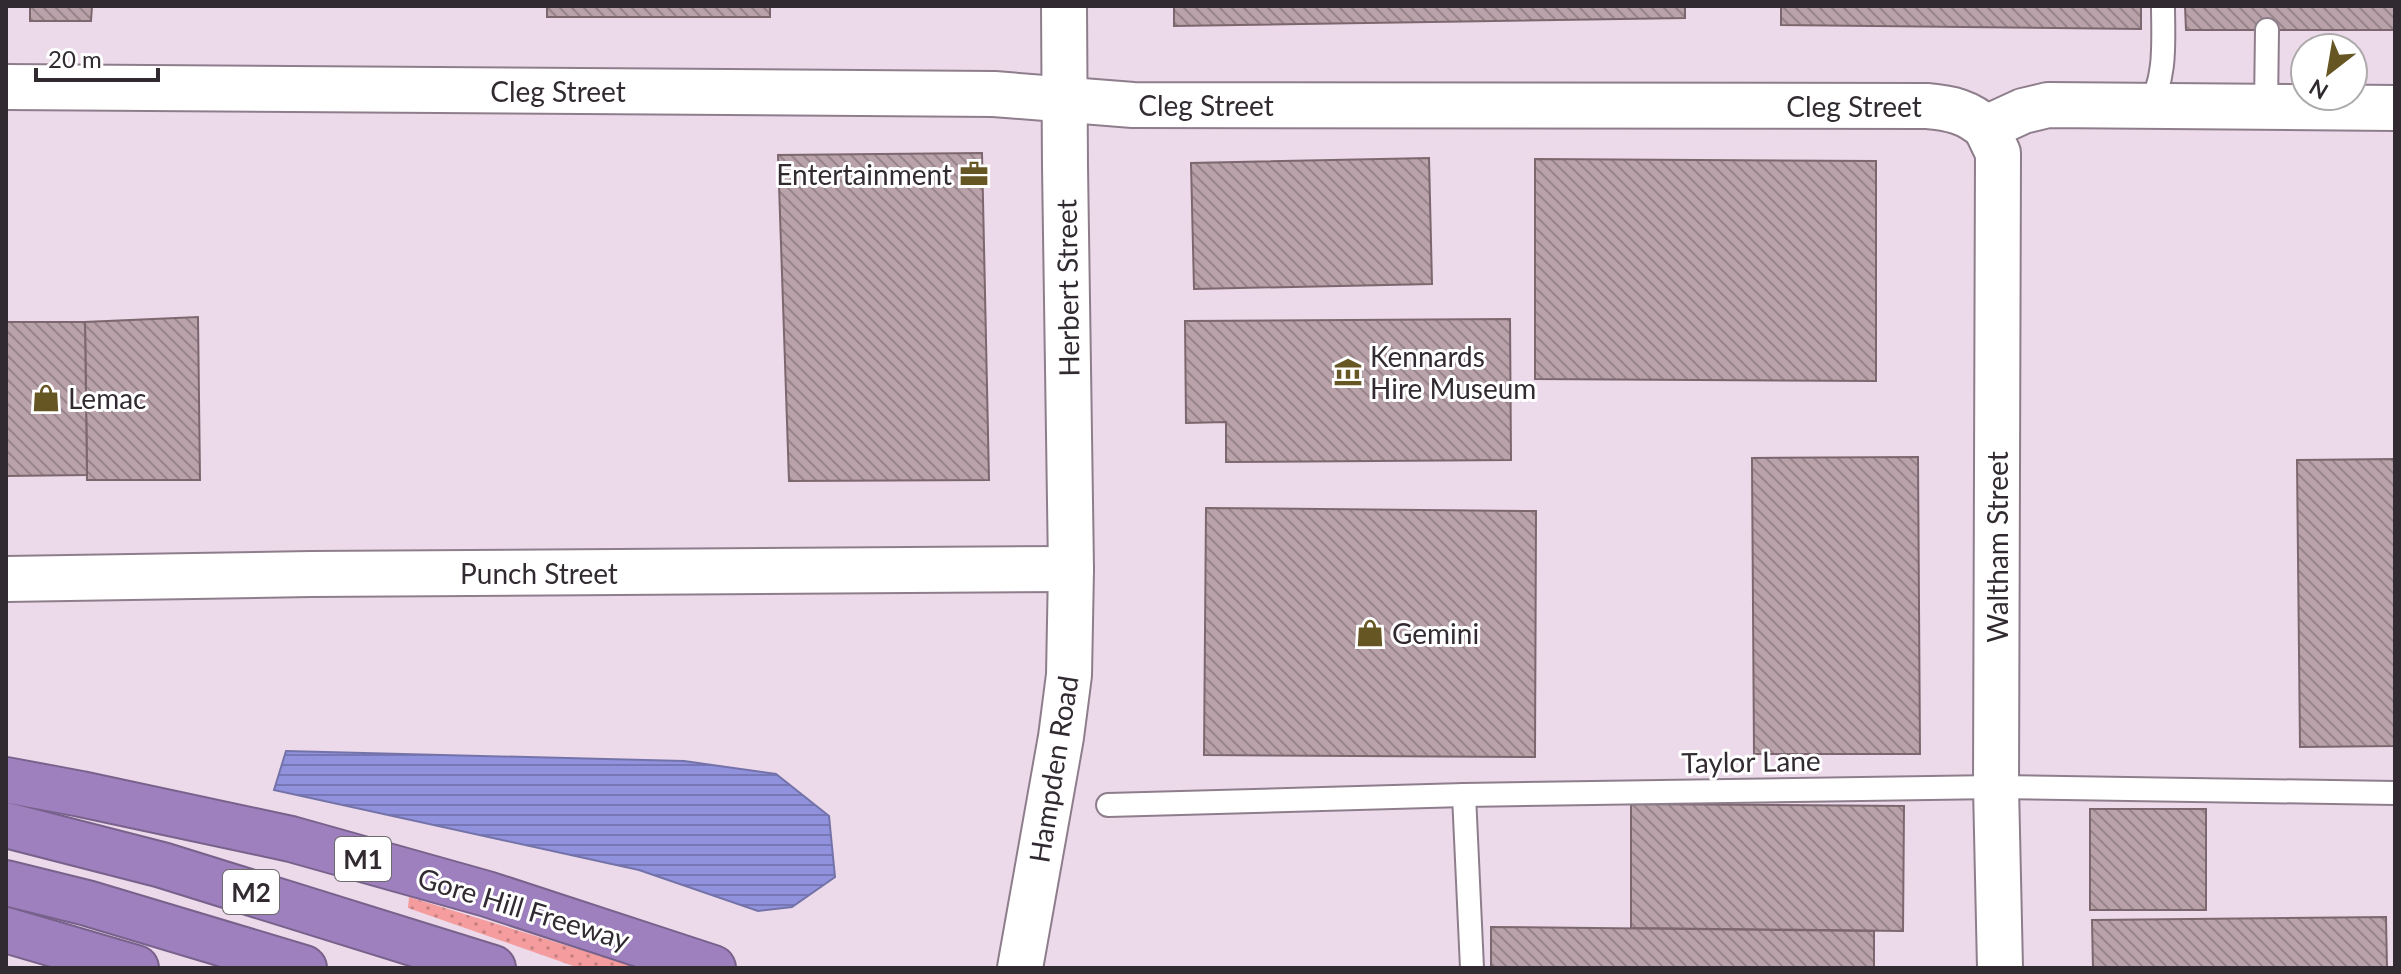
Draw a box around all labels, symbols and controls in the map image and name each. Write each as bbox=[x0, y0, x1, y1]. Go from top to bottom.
scale bar bbox=[36, 32, 158, 82]
north arrow bbox=[2289, 32, 2369, 112]
text: 20 m bbox=[48, 44, 102, 73]
street label: Cleg Street bbox=[490, 74, 626, 108]
text: N bbox=[2304, 74, 2333, 106]
street label: Cleg Street bbox=[1138, 88, 1274, 122]
street label: Cleg Street bbox=[1786, 89, 1922, 123]
place label: Entertainment bbox=[776, 157, 952, 191]
office icon: Entertainment bbox=[959, 159, 989, 189]
street label: Herbert Street bbox=[1048, 199, 1086, 377]
place label: Kennards Hire Museum bbox=[1370, 339, 1536, 405]
museum icon: Kennards Hire Museum bbox=[1333, 357, 1363, 387]
place label: Lemac bbox=[68, 381, 146, 415]
shop icon: Lemac bbox=[31, 383, 61, 413]
street label: Waltham Street bbox=[1980, 451, 2014, 643]
street label: Punch Street bbox=[460, 556, 618, 590]
place label: Gemini bbox=[1392, 616, 1479, 650]
shop icon: Gemini bbox=[1355, 618, 1385, 648]
street label: Hampden Road bbox=[1021, 673, 1085, 865]
street label: Taylor Lane bbox=[1681, 743, 1821, 779]
road number: M1 bbox=[335, 837, 391, 881]
street label: Gore Hill Freeway bbox=[414, 860, 634, 957]
road number: M2 bbox=[223, 870, 279, 914]

